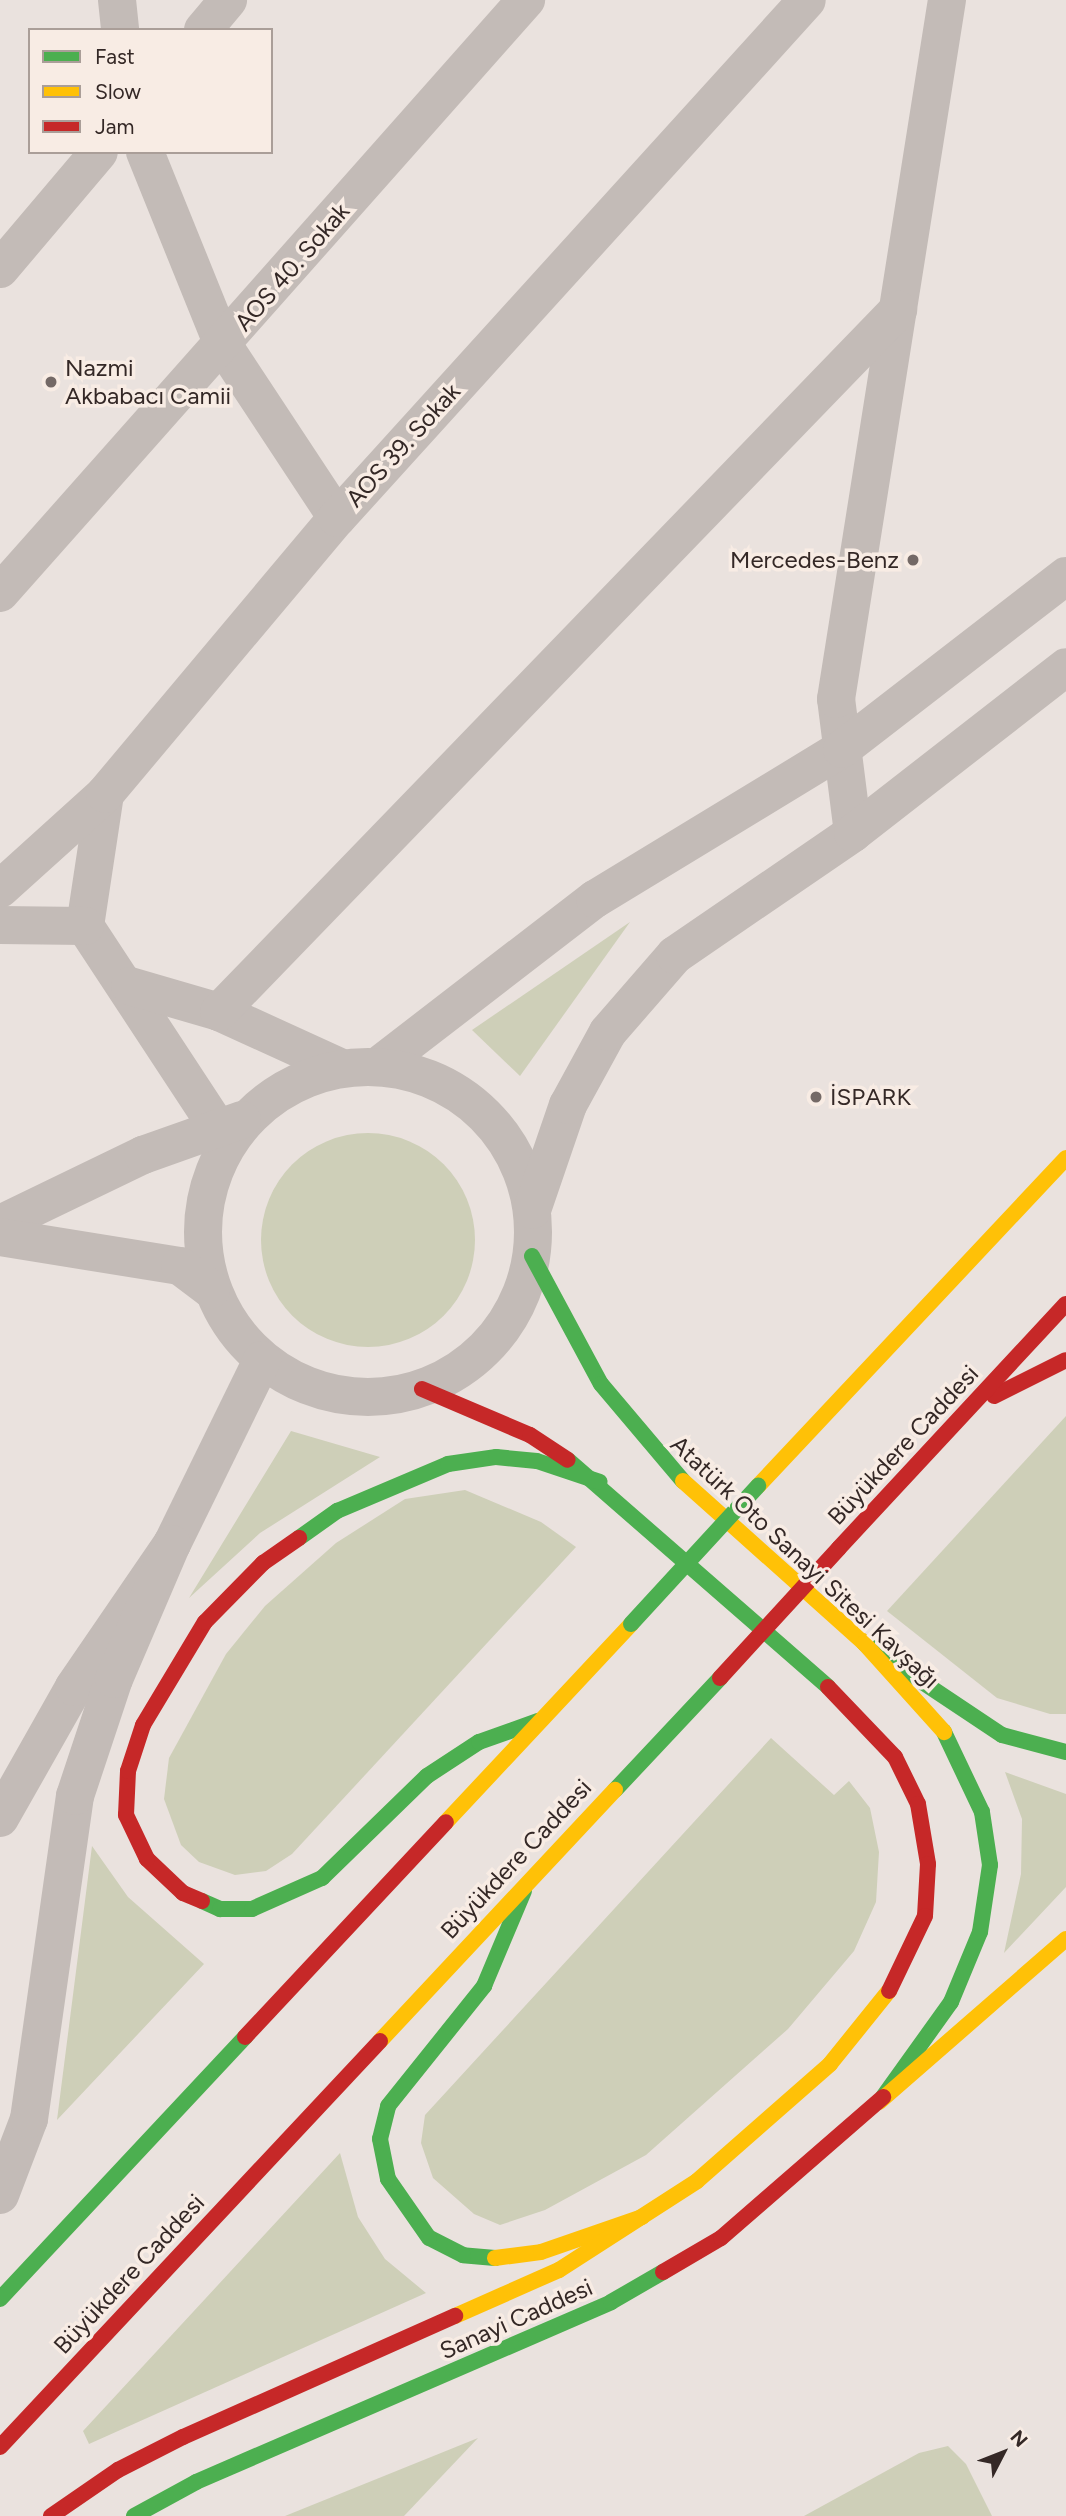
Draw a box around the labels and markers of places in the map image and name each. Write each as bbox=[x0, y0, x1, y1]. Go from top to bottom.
place label: Nazmi Akbabacı Camii bbox=[65, 354, 231, 410]
marker: Nazmi Akbabacı Camii bbox=[43, 374, 59, 390]
place label: Mercedes-Benz bbox=[730, 546, 899, 574]
marker: Mercedes-Benz bbox=[905, 552, 921, 568]
place label: İSPARK bbox=[830, 1083, 911, 1111]
marker: İSPARK bbox=[808, 1089, 824, 1105]

